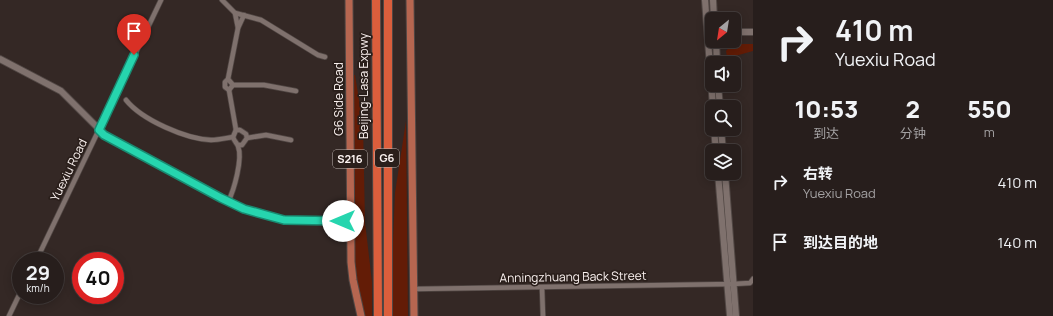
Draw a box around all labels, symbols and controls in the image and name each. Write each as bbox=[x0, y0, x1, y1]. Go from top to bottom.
text: 410 m bbox=[835, 11, 914, 49]
north arrow bbox=[705, 12, 741, 48]
map controls bbox=[705, 12, 741, 180]
pin bbox=[117, 14, 151, 55]
icon: right bbox=[769, 16, 821, 68]
icon: arrive bbox=[123, 20, 145, 42]
street label: Beijing-Lasa Expwy bbox=[355, 32, 372, 139]
text: Yuexiu Road bbox=[835, 47, 936, 71]
button: sound bbox=[705, 56, 741, 92]
street label: G6 Side Road bbox=[330, 62, 347, 136]
text: 10:53 bbox=[794, 92, 858, 125]
text: 2 bbox=[906, 92, 920, 125]
text: 550 bbox=[967, 92, 1012, 125]
button: search bbox=[705, 100, 741, 136]
text: m bbox=[984, 123, 995, 141]
text: 到达 bbox=[813, 124, 839, 142]
text: 分钟 bbox=[900, 124, 926, 142]
street label: Yuexiu Road bbox=[46, 136, 91, 204]
button: layers bbox=[705, 144, 741, 180]
road number: G6 bbox=[375, 149, 399, 167]
road number: S216 bbox=[333, 150, 367, 168]
text: 右转 bbox=[803, 163, 833, 184]
icon: right bbox=[769, 171, 791, 193]
text: 410 m bbox=[997, 172, 1037, 193]
text: Yuexiu Road bbox=[803, 184, 876, 202]
position arrow bbox=[322, 200, 364, 242]
icon: arrive bbox=[769, 231, 791, 253]
text: 到达目的地 bbox=[803, 232, 878, 253]
text: 140 m bbox=[997, 232, 1037, 253]
speed limit sign: 40 bbox=[72, 252, 124, 304]
text: 29 bbox=[26, 259, 50, 286]
street label: Anningzhuang Back Street bbox=[499, 267, 647, 286]
text: km/h bbox=[26, 281, 50, 295]

